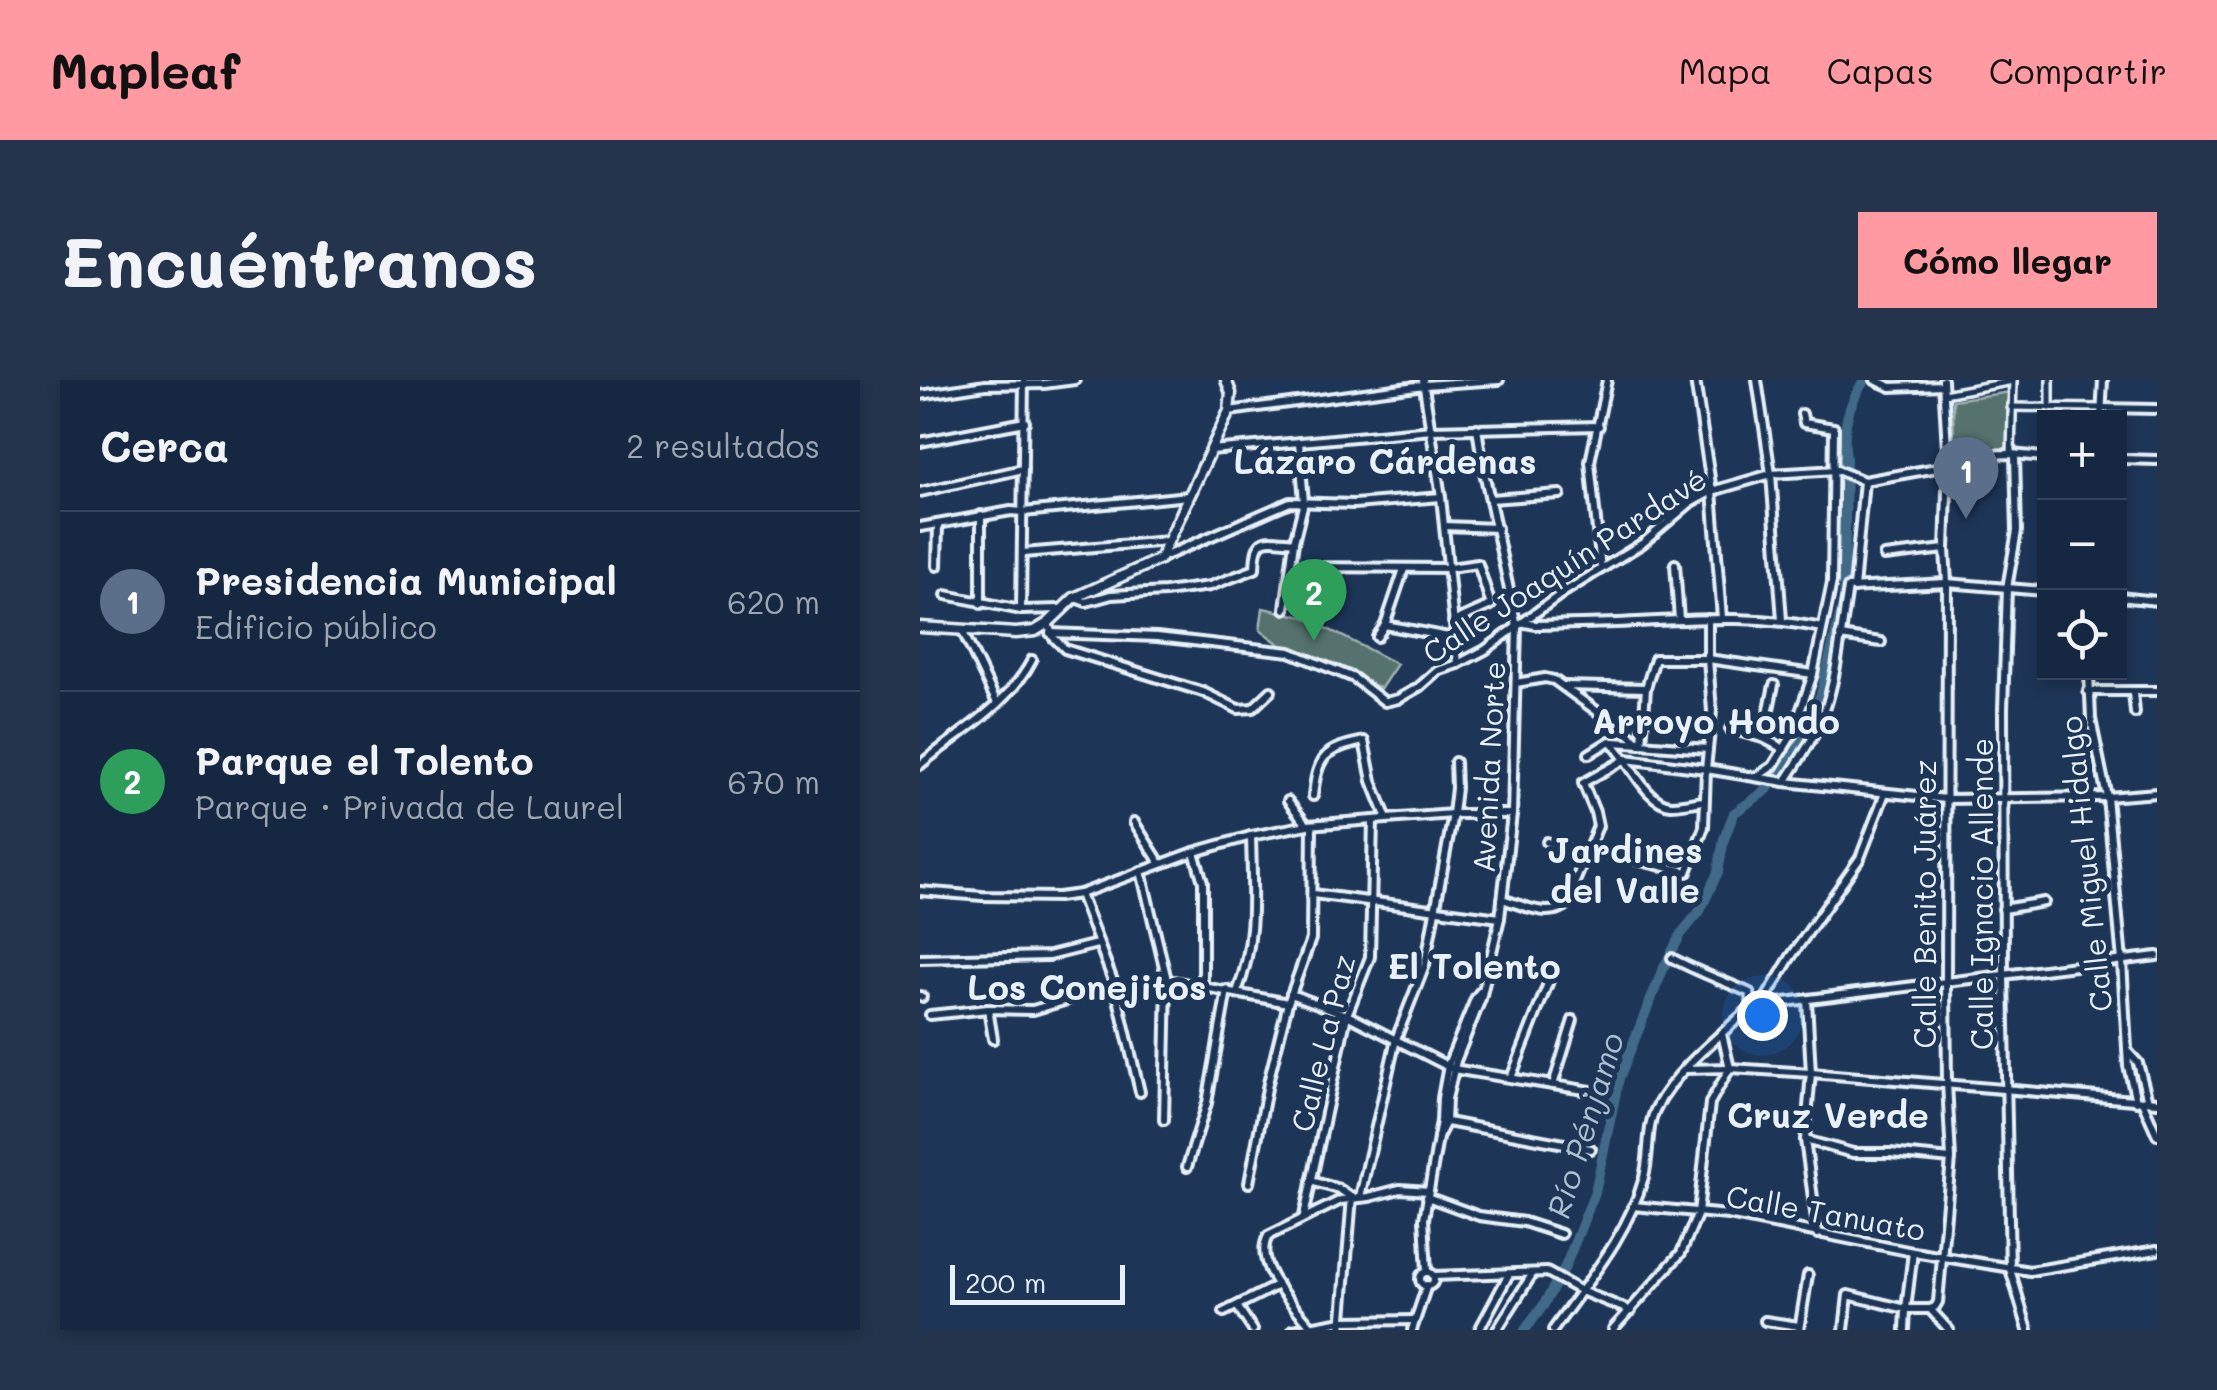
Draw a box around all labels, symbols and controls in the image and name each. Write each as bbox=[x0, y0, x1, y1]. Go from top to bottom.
text: Mapleaf bbox=[50, 39, 240, 101]
text: Mapa bbox=[1678, 47, 1771, 93]
text: Capas bbox=[1826, 47, 1934, 93]
text: Compartir bbox=[1989, 47, 2167, 93]
button: Cómo llegar bbox=[1858, 212, 2157, 308]
text: Encuéntranos bbox=[60, 214, 537, 306]
map controls bbox=[2037, 410, 2127, 680]
button: + bbox=[2037, 410, 2127, 500]
text: Cerca bbox=[100, 418, 229, 473]
text: 2 resultados bbox=[626, 424, 820, 466]
pin: 1 bbox=[1934, 436, 1998, 519]
district label: Lázaro Cárdenas bbox=[1233, 437, 1537, 483]
street label: Calle Joaquín Pardavé bbox=[1414, 458, 1714, 672]
button: − bbox=[2037, 500, 2127, 590]
text: Presidencia Municipal bbox=[195, 555, 617, 605]
pin: 2 bbox=[1282, 558, 1346, 641]
text: 1 bbox=[125, 580, 140, 622]
text: 620 m bbox=[727, 580, 820, 622]
button: locate bbox=[2037, 590, 2127, 680]
text: Edificio público bbox=[195, 605, 437, 647]
street label: Avenida Norte bbox=[1462, 660, 1514, 874]
district label: Arroyo Hondo bbox=[1592, 697, 1840, 743]
street label: Calle Miguel Hidalgo bbox=[2050, 714, 2120, 1014]
text: Parque el Tolento bbox=[195, 735, 533, 785]
street label: Calle Ignacio Allende bbox=[1961, 738, 2001, 1050]
text: 2 bbox=[124, 760, 141, 802]
text: 670 m bbox=[727, 760, 820, 802]
street label: Calle Benito Juárez bbox=[1904, 760, 1944, 1048]
text: Parque · Privada de Laurel bbox=[195, 785, 624, 827]
district label: Jardines del Valle bbox=[1547, 826, 1703, 912]
district label: El Tolento bbox=[1387, 942, 1561, 988]
street label: Calle La Paz bbox=[1281, 950, 1363, 1136]
district label: Los Conejitos bbox=[967, 963, 1207, 1009]
your location bbox=[1737, 990, 1788, 1041]
water label: Río Pénjamo bbox=[1536, 1027, 1632, 1223]
district label: Cruz Verde bbox=[1727, 1091, 1929, 1137]
street label: Calle Tanuato bbox=[1723, 1175, 1929, 1249]
scale bar bbox=[950, 1260, 1125, 1304]
text: 200 m bbox=[965, 1264, 1046, 1300]

